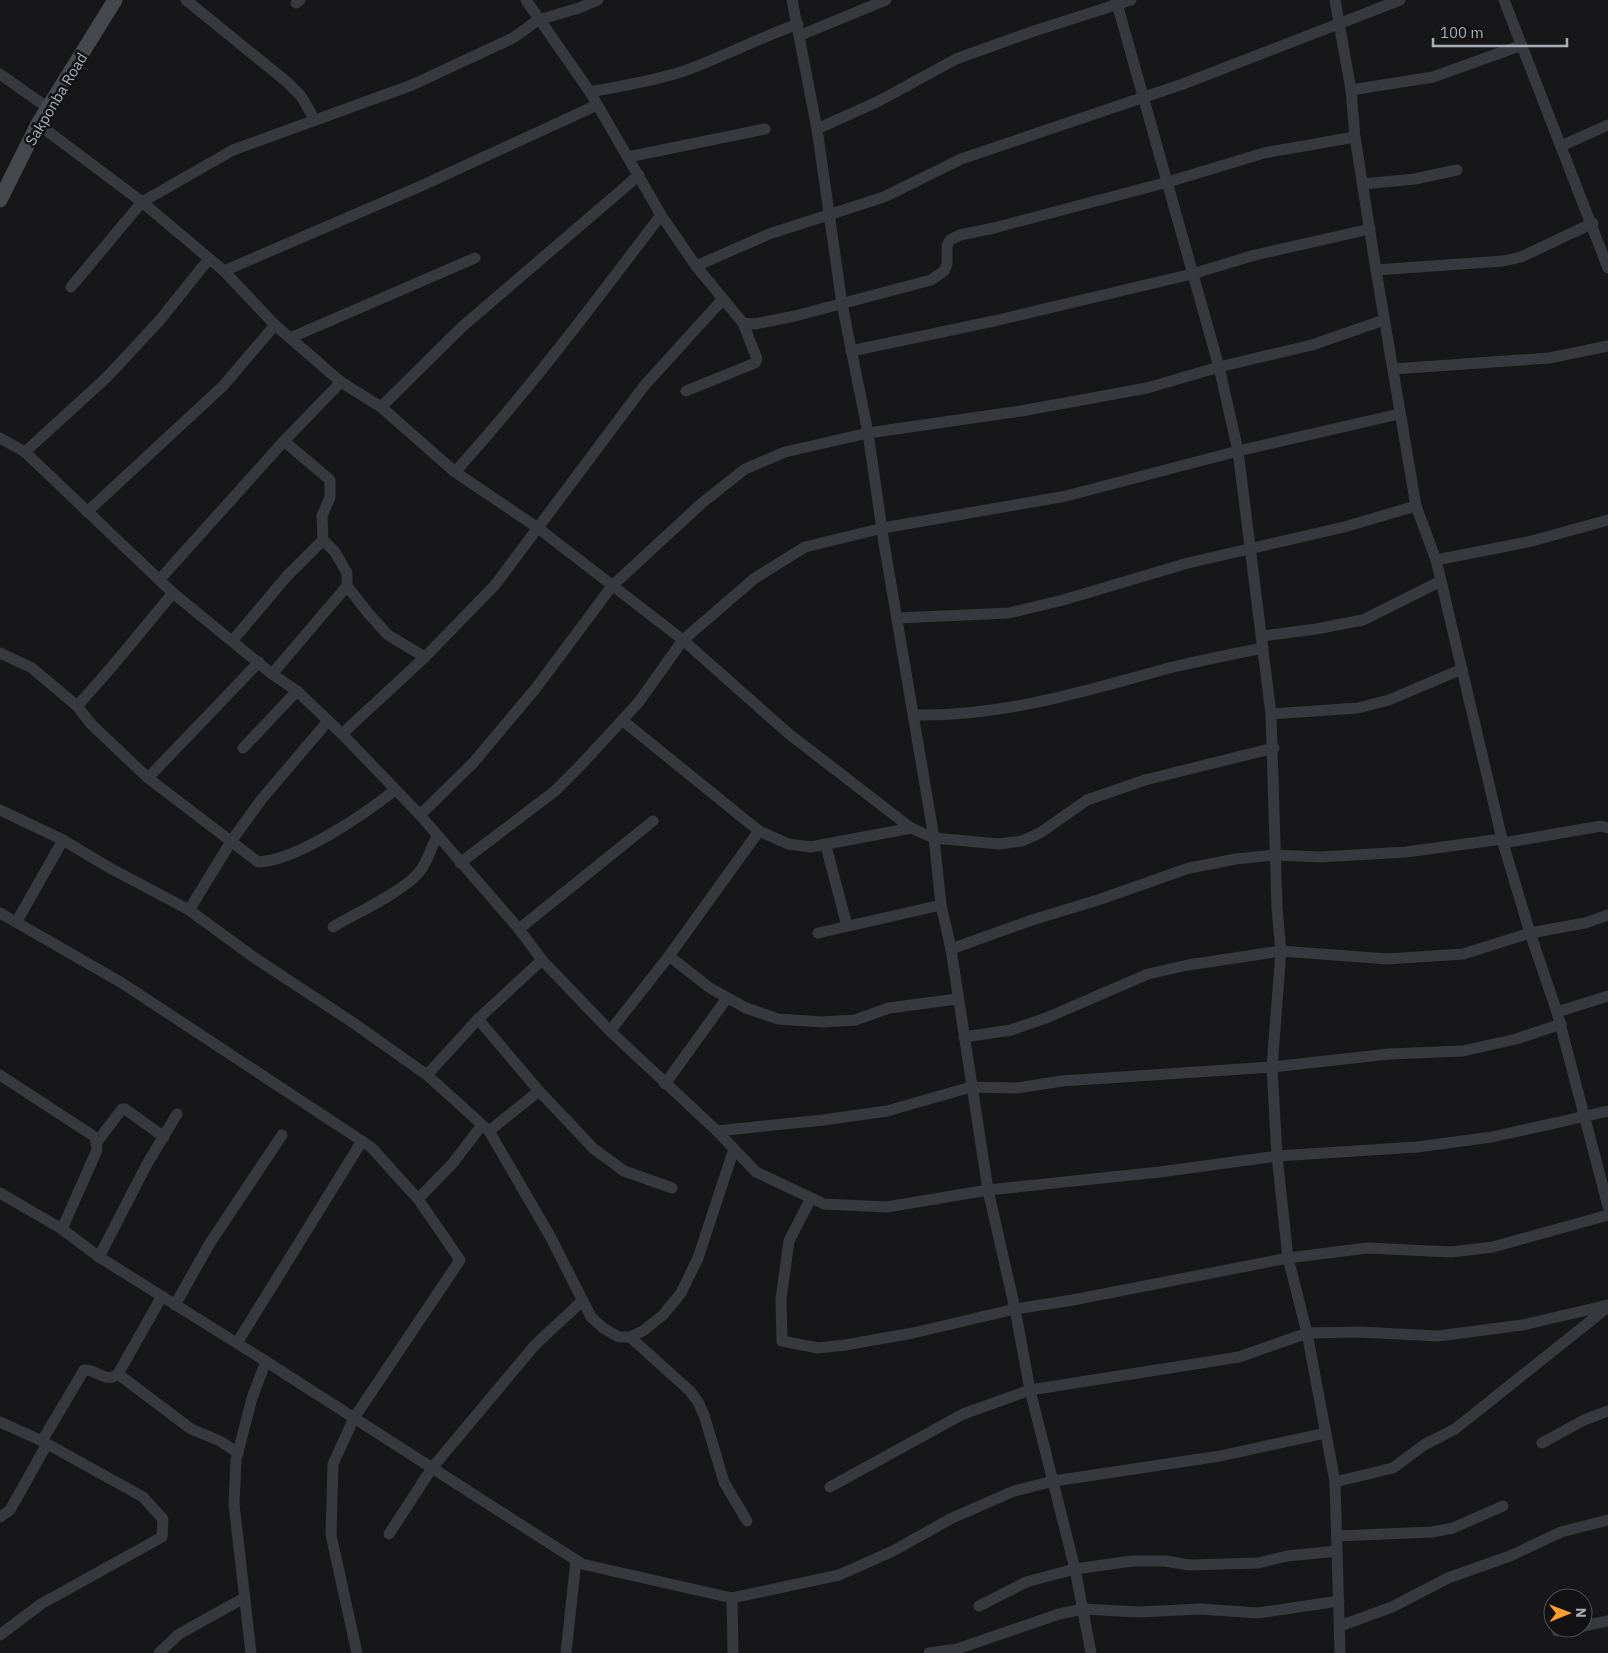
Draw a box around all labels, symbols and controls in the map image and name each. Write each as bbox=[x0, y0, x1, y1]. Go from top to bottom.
scale bar bbox=[1433, 15, 1567, 47]
text: 100 m bbox=[1440, 23, 1484, 42]
street label: Sakponba Road bbox=[21, 49, 91, 149]
north arrow bbox=[1543, 1588, 1593, 1638]
text: N bbox=[1572, 1608, 1590, 1618]

